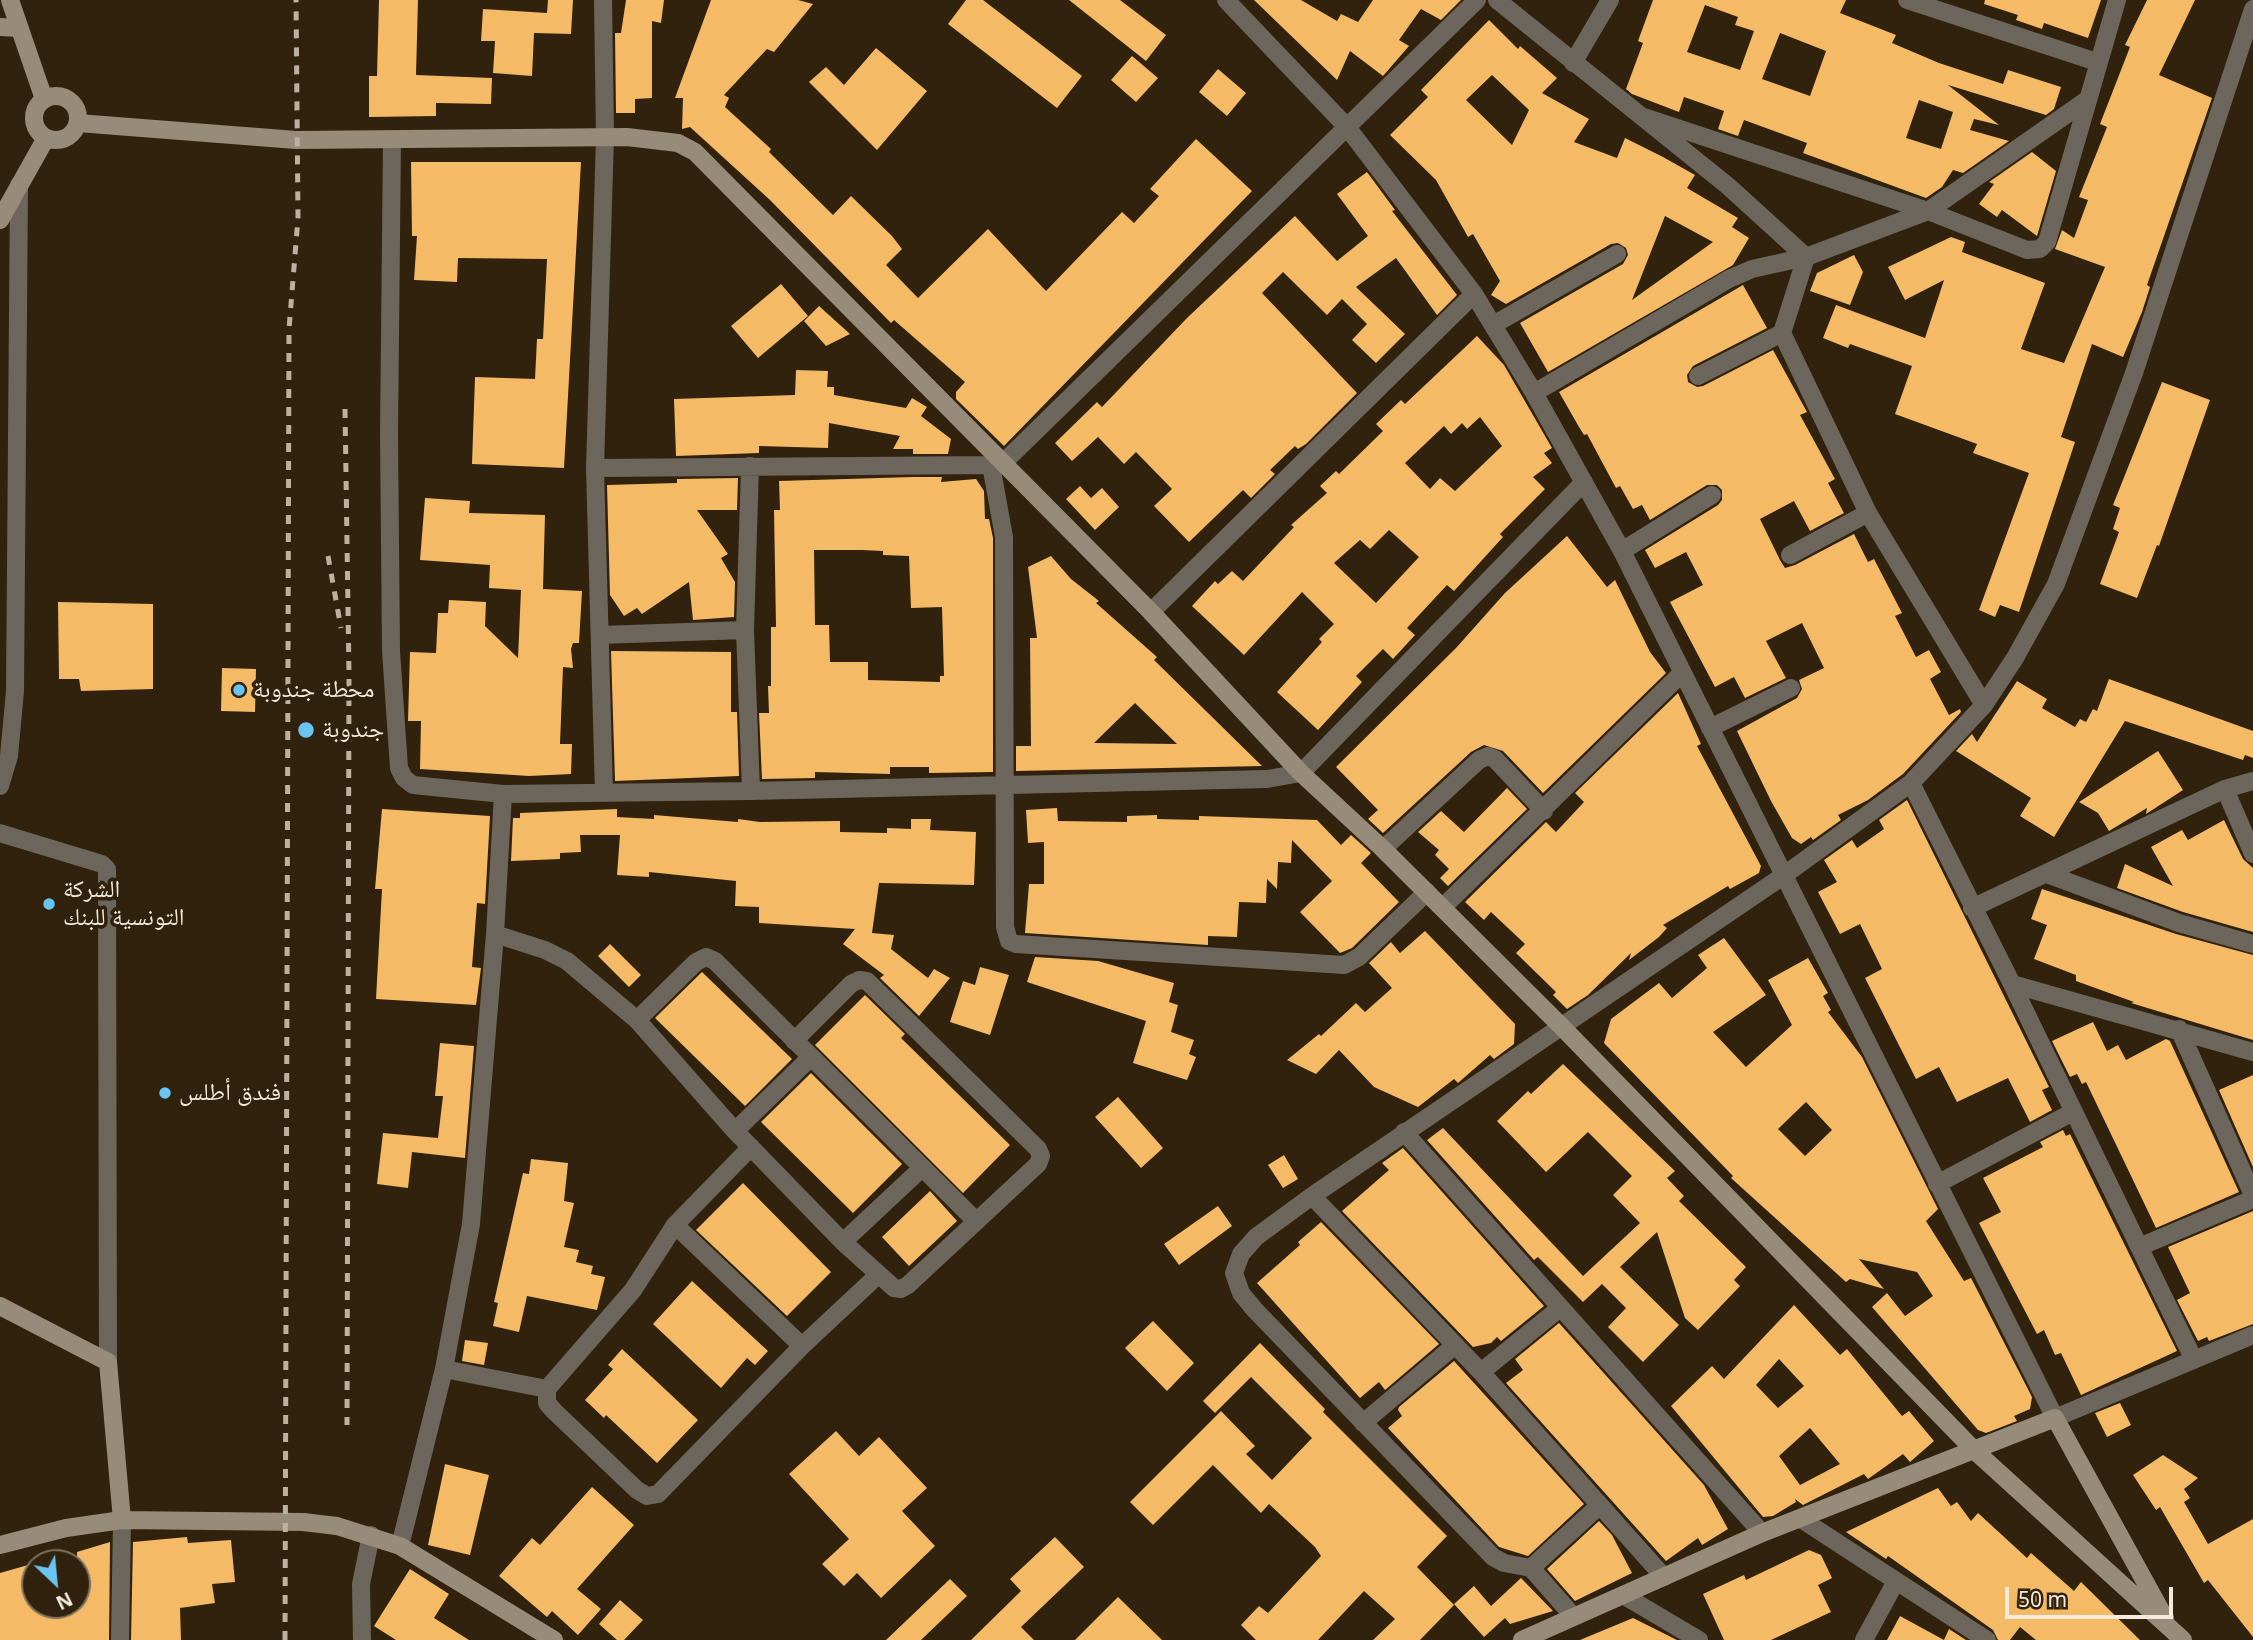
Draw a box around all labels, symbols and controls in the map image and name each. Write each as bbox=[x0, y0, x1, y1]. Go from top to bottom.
place label: محطة جندوبة bbox=[253, 676, 374, 704]
marker: محطة جندوبة bbox=[231, 682, 247, 698]
place label: جندوبة bbox=[322, 716, 384, 744]
marker: جندوبة bbox=[296, 720, 316, 740]
place label: الشركة التونسية للبنك bbox=[63, 876, 185, 932]
marker: الشركة التونسية للبنك bbox=[41, 896, 57, 912]
place label: فندق أطلس bbox=[179, 1079, 281, 1107]
marker: فندق أطلس bbox=[157, 1085, 173, 1101]
north arrow bbox=[21, 1549, 91, 1619]
scale bar bbox=[2008, 1574, 2176, 1618]
text: 50 m bbox=[2018, 1585, 2067, 1613]
text: N bbox=[52, 1586, 77, 1616]

